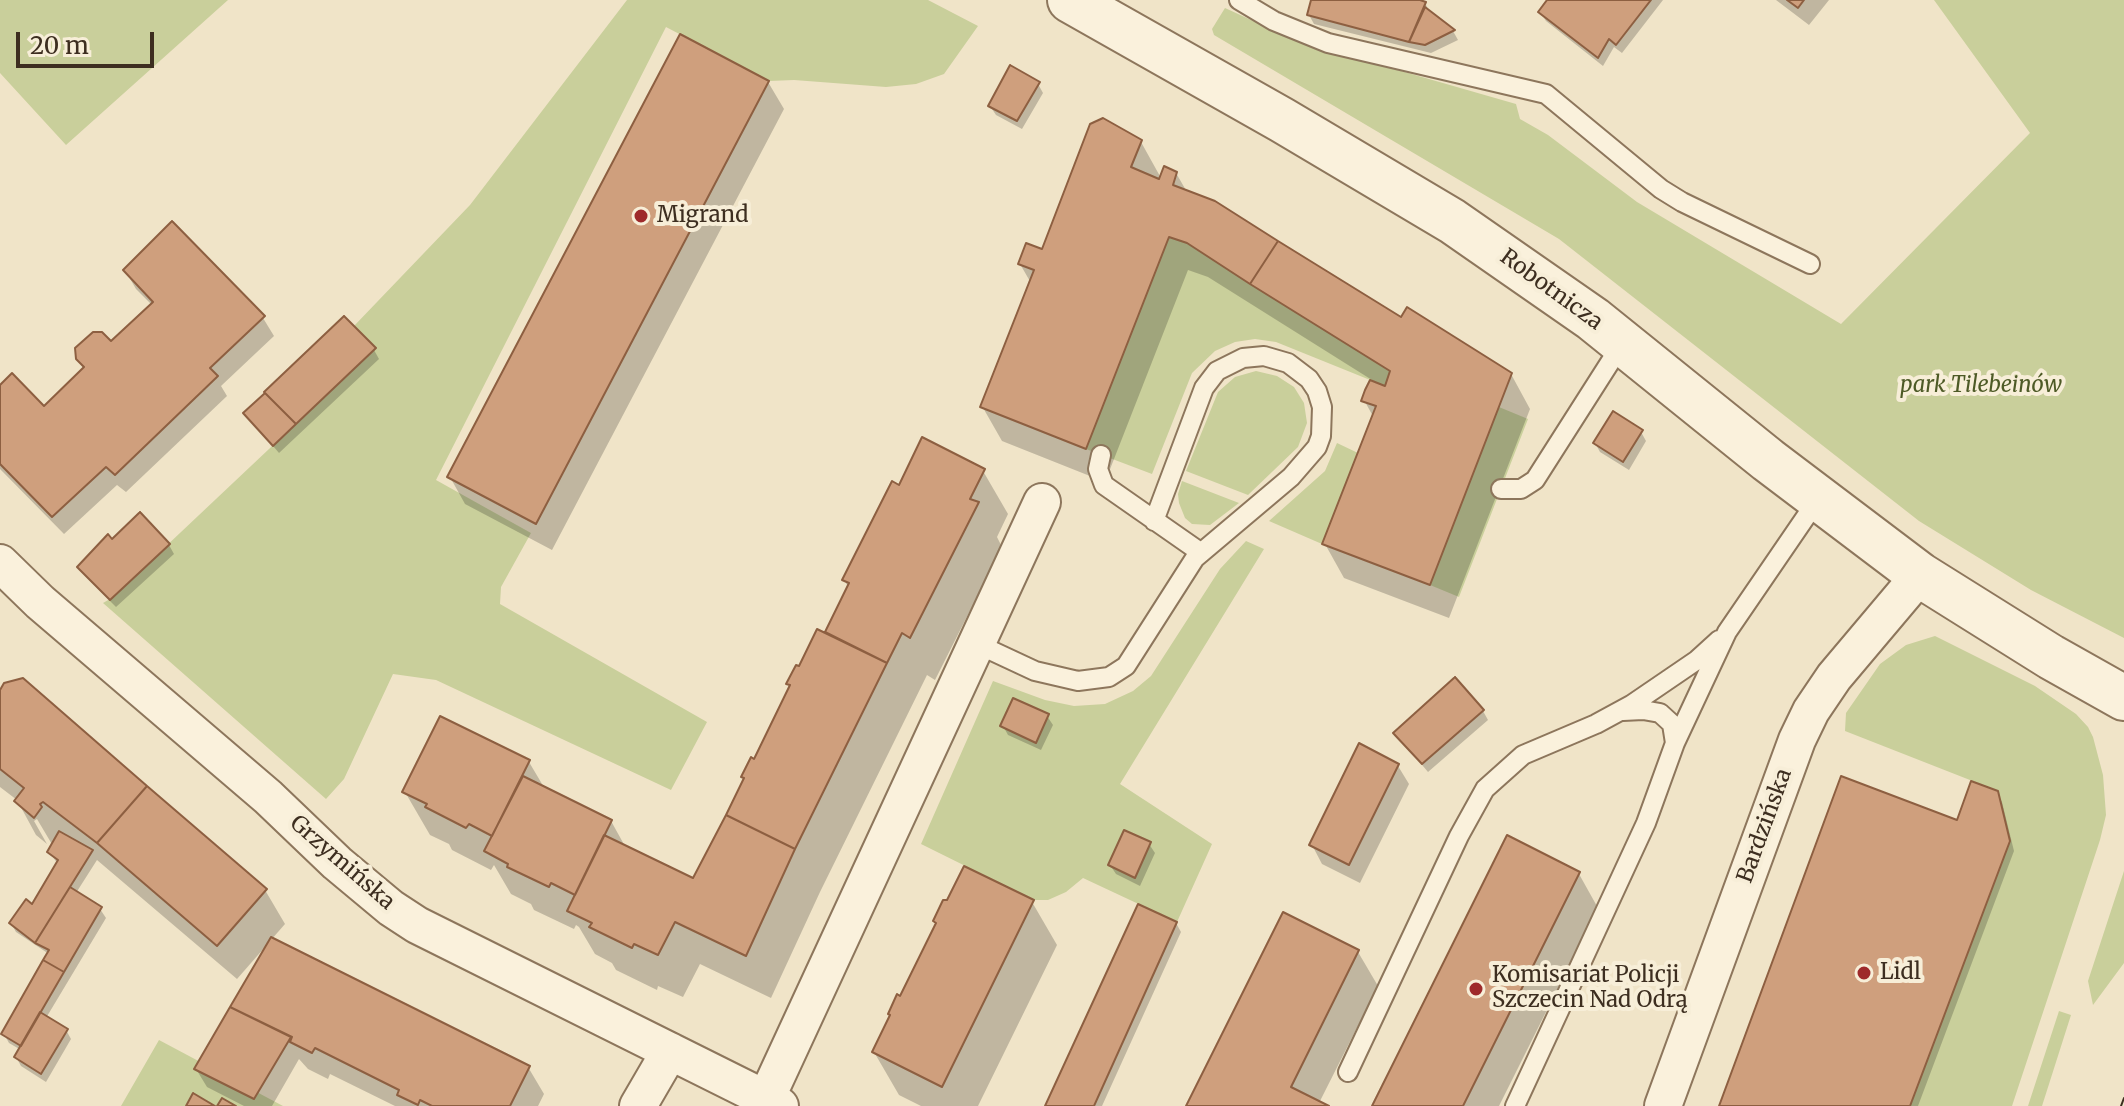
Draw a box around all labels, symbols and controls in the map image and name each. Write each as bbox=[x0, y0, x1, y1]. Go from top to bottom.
scale bar bbox=[20, 16, 158, 66]
text: 20 m bbox=[30, 30, 89, 61]
place label: Migrand bbox=[657, 203, 748, 229]
marker: Migrand bbox=[632, 207, 650, 225]
street label: Robotnicza bbox=[1495, 244, 1607, 336]
park label: park Tilebeinów bbox=[1900, 373, 2062, 399]
street label: Bardzińska bbox=[1732, 765, 1798, 887]
street label: Grzymińska bbox=[284, 810, 400, 916]
place label: Lidl bbox=[1880, 960, 1921, 986]
place label: Komisariat Policji Szczecin Nad Odrą bbox=[1492, 963, 1688, 1014]
marker: Lidl bbox=[1855, 964, 1873, 982]
marker: Komisariat Policji Szczecin Nad Odrą bbox=[1467, 980, 1485, 998]

